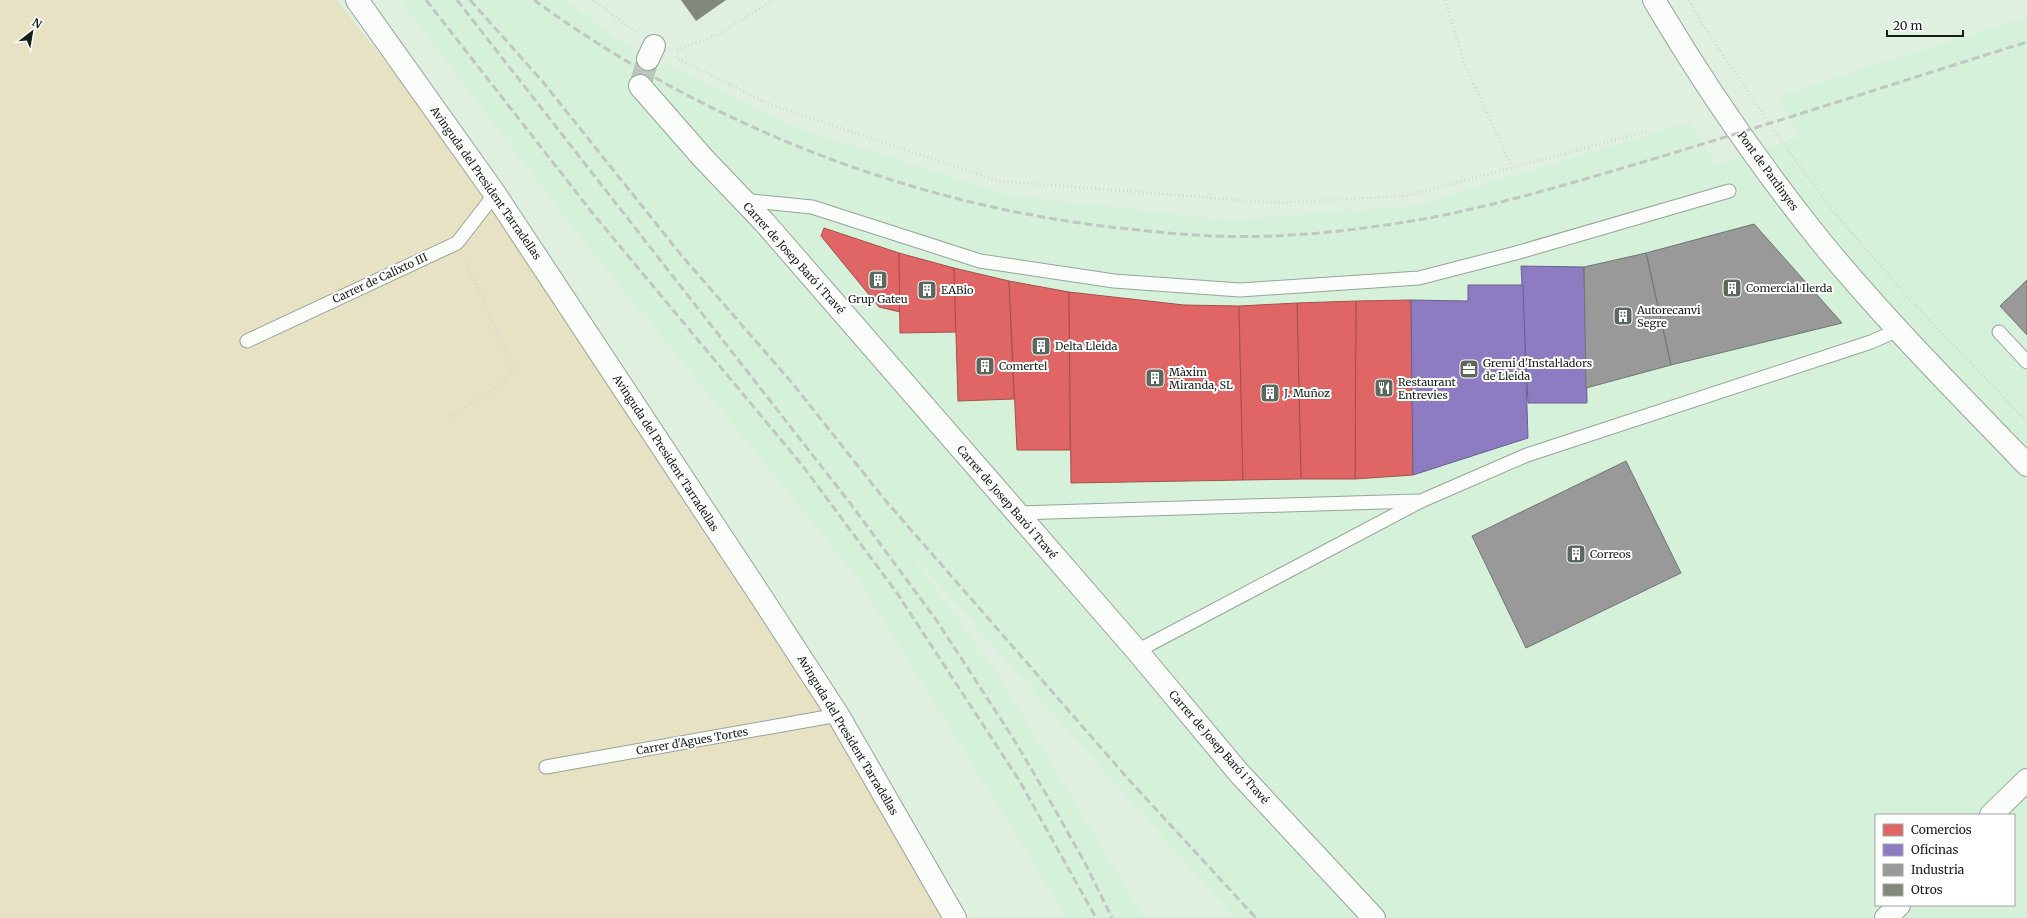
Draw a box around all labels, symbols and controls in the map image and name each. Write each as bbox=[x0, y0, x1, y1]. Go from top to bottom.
north arrow bbox=[12, 12, 52, 52]
scale bar bbox=[1887, 12, 1963, 38]
text: N bbox=[30, 15, 45, 32]
text: 20 m bbox=[1893, 18, 1922, 33]
street label: Avinguda del President Tarradellas bbox=[427, 103, 544, 262]
street label: Pont de Pardinyes bbox=[1735, 129, 1801, 213]
street label: Carrer de Josep Baró i Travé bbox=[740, 199, 848, 317]
street label: Carrer de Calixto III bbox=[330, 250, 430, 306]
building icon: Grup Gateu bbox=[867, 269, 889, 291]
building icon: Comercial Ilerda bbox=[1721, 277, 1743, 299]
building icon: EABio bbox=[916, 279, 938, 301]
place label: Comercial Ilerda bbox=[1746, 281, 1832, 295]
place label: EABio bbox=[941, 283, 974, 297]
place label: Grup Gateu bbox=[848, 292, 908, 306]
place label: Autorecanvi Segre bbox=[1636, 303, 1701, 330]
building icon: Autorecanvi Segre bbox=[1612, 305, 1634, 327]
building icon: Delta Lleida bbox=[1030, 335, 1052, 357]
place label: Delta Lleida bbox=[1055, 339, 1118, 353]
building icon: Comertel bbox=[974, 355, 996, 377]
place label: Gremi d'Instal·ladors de Lleida bbox=[1483, 356, 1592, 383]
office icon: Gremi d'Instal·ladors de Lleida bbox=[1458, 358, 1480, 380]
place label: Comertel bbox=[999, 359, 1048, 373]
place label: Màxim Miranda, SL bbox=[1169, 365, 1233, 392]
building icon: Màxim Miranda, SL bbox=[1144, 367, 1166, 389]
street label: Avinguda del President Tarradellas bbox=[610, 371, 722, 534]
place label: Restaurant Entrevies bbox=[1398, 375, 1457, 402]
restaurant icon: Restaurant Entrevies bbox=[1373, 377, 1395, 399]
building icon: J. Muñoz bbox=[1259, 382, 1281, 404]
place label: J. Muñoz bbox=[1283, 386, 1330, 400]
street label: Carrer de Josep Baró i Travé bbox=[954, 443, 1060, 562]
building icon: Correos bbox=[1565, 543, 1587, 565]
place label: Correos bbox=[1590, 547, 1631, 561]
street label: Avinguda del President Tarradellas bbox=[794, 652, 901, 817]
street label: Carrer de Josep Baró i Travé bbox=[1166, 688, 1272, 807]
street label: Carrer d'Agues Tortes bbox=[635, 724, 749, 758]
legend bbox=[1875, 814, 2015, 906]
text: Comercios bbox=[1911, 822, 1972, 837]
text: Oficinas bbox=[1911, 842, 1959, 857]
text: Industria bbox=[1911, 862, 1965, 877]
text: Otros bbox=[1911, 882, 1943, 897]

